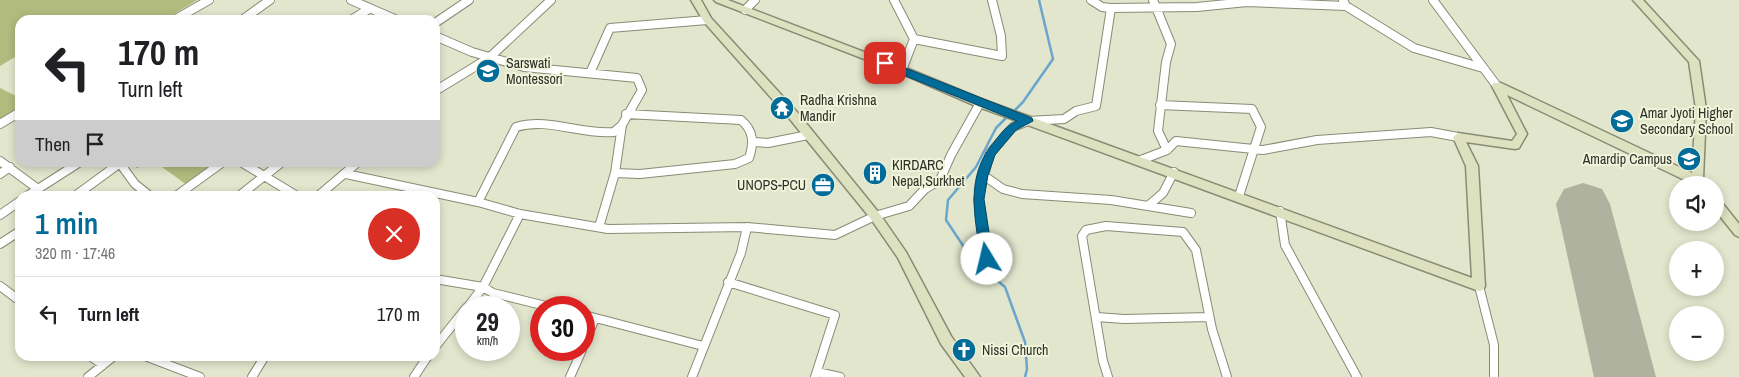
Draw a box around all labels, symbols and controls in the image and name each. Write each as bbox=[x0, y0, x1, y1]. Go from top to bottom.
text: 170 m bbox=[118, 29, 199, 76]
icon: left bbox=[35, 35, 100, 100]
pin bbox=[864, 42, 906, 84]
icon: arrive bbox=[871, 49, 899, 77]
place label: Sarswati Montessori bbox=[506, 54, 563, 88]
school or university icon: Sarswati Montessori bbox=[475, 58, 501, 84]
text: Turn left bbox=[118, 74, 183, 104]
place label: Radha Krishna Mandir bbox=[800, 91, 877, 125]
temple icon: Radha Krishna Mandir bbox=[769, 95, 795, 121]
place label: Amar Jyoti Higher Secondary School bbox=[1639, 104, 1733, 138]
school or university icon: Amar Jyoti Higher Secondary School bbox=[1609, 108, 1635, 134]
icon: arrive bbox=[81, 130, 109, 158]
text: Then bbox=[35, 131, 71, 157]
school or university icon: Amardip Campus bbox=[1676, 146, 1702, 172]
place label: Amardip Campus bbox=[1582, 150, 1672, 168]
place label: KIRDARC Nepal,Surkhet bbox=[892, 156, 965, 190]
building icon: KIRDARC Nepal,Surkhet bbox=[862, 160, 888, 186]
office icon: UNOPS-PCU bbox=[810, 172, 836, 198]
place label: UNOPS-PCU bbox=[737, 176, 806, 194]
map controls bbox=[1669, 176, 1724, 361]
button: sound bbox=[1669, 176, 1724, 231]
text: 1 min bbox=[35, 203, 98, 243]
button: close bbox=[368, 208, 420, 260]
position arrow bbox=[960, 232, 1012, 284]
button: + bbox=[1669, 241, 1724, 296]
text: 320 m · 17:46 bbox=[35, 242, 115, 264]
speed limit sign: 30 bbox=[530, 296, 595, 361]
icon: left bbox=[35, 300, 63, 328]
text: Turn left bbox=[78, 301, 139, 327]
text: 170 m bbox=[377, 301, 420, 327]
text: 29 bbox=[476, 305, 499, 339]
button: − bbox=[1669, 306, 1724, 361]
text: km/h bbox=[477, 333, 498, 349]
church icon: Nissi Church bbox=[951, 337, 977, 363]
place label: Nissi Church bbox=[982, 341, 1048, 359]

